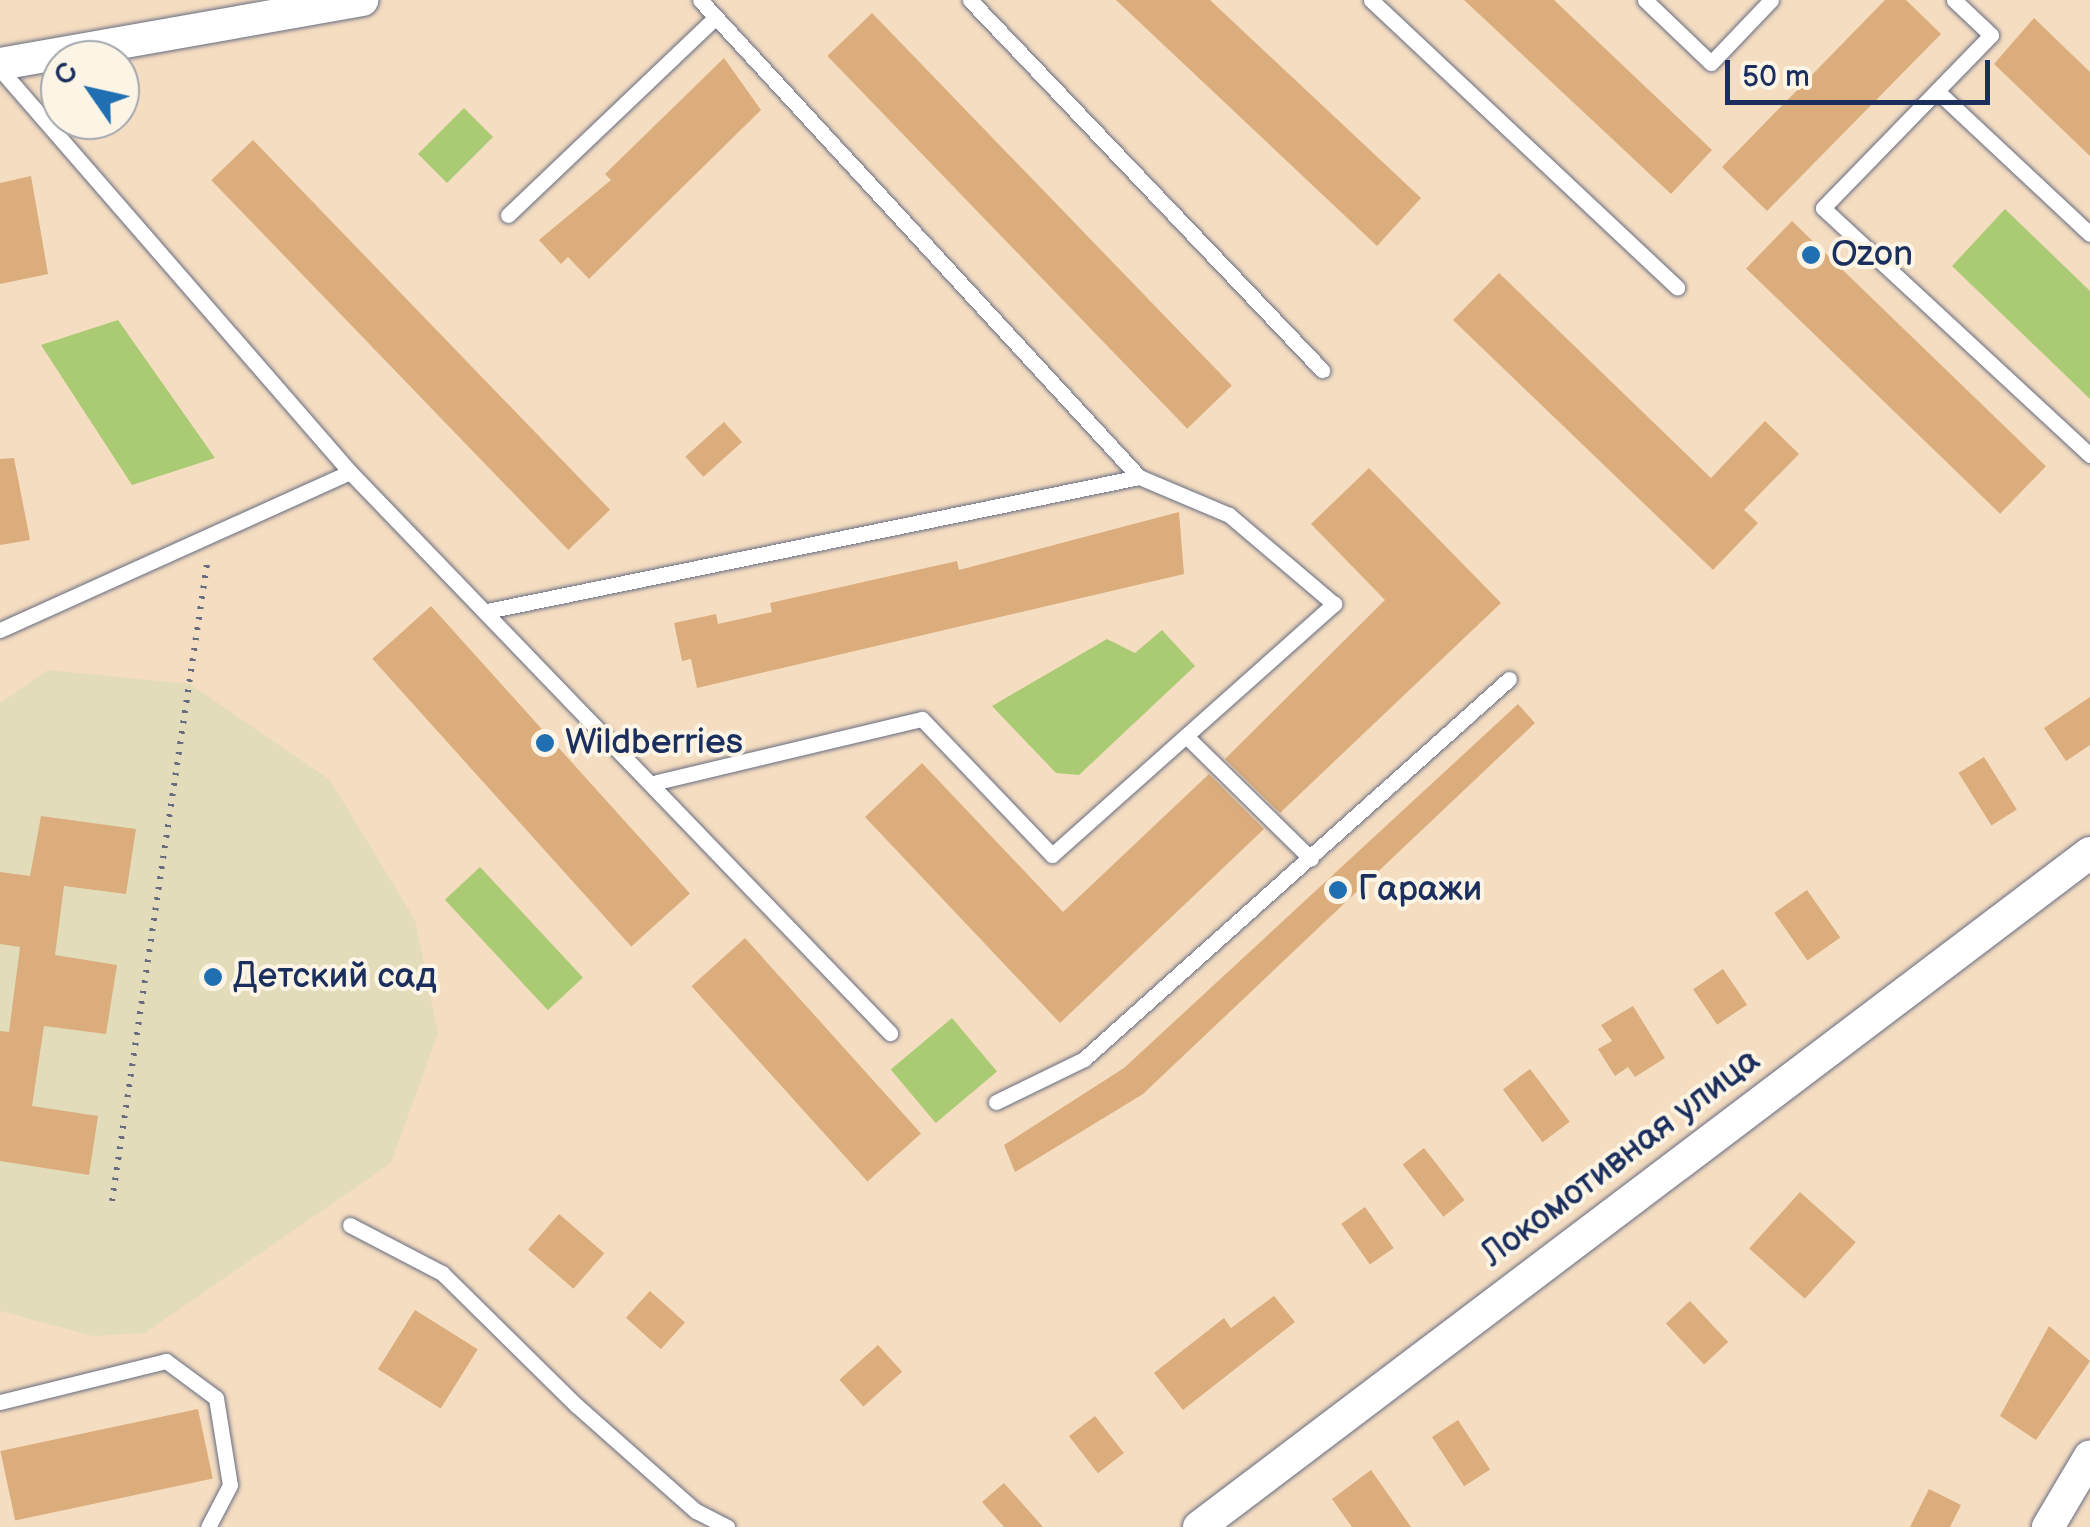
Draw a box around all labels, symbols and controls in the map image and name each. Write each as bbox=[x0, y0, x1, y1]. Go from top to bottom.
north arrow bbox=[40, 40, 140, 140]
scale bar bbox=[1730, 40, 1995, 102]
text: С bbox=[47, 57, 85, 91]
text: 50 m bbox=[1742, 59, 1810, 95]
place label: Ozon bbox=[1831, 234, 1913, 276]
marker: Ozon bbox=[1800, 244, 1822, 266]
place label: Wildberries bbox=[565, 722, 743, 764]
marker: Wildberries bbox=[534, 732, 556, 754]
place label: Гаражи bbox=[1358, 869, 1482, 911]
marker: Гаражи bbox=[1327, 879, 1349, 901]
place label: Детский сад bbox=[233, 956, 437, 998]
marker: Детский сад bbox=[202, 966, 224, 988]
street label: Локомотивная улица bbox=[1473, 1040, 1769, 1276]

